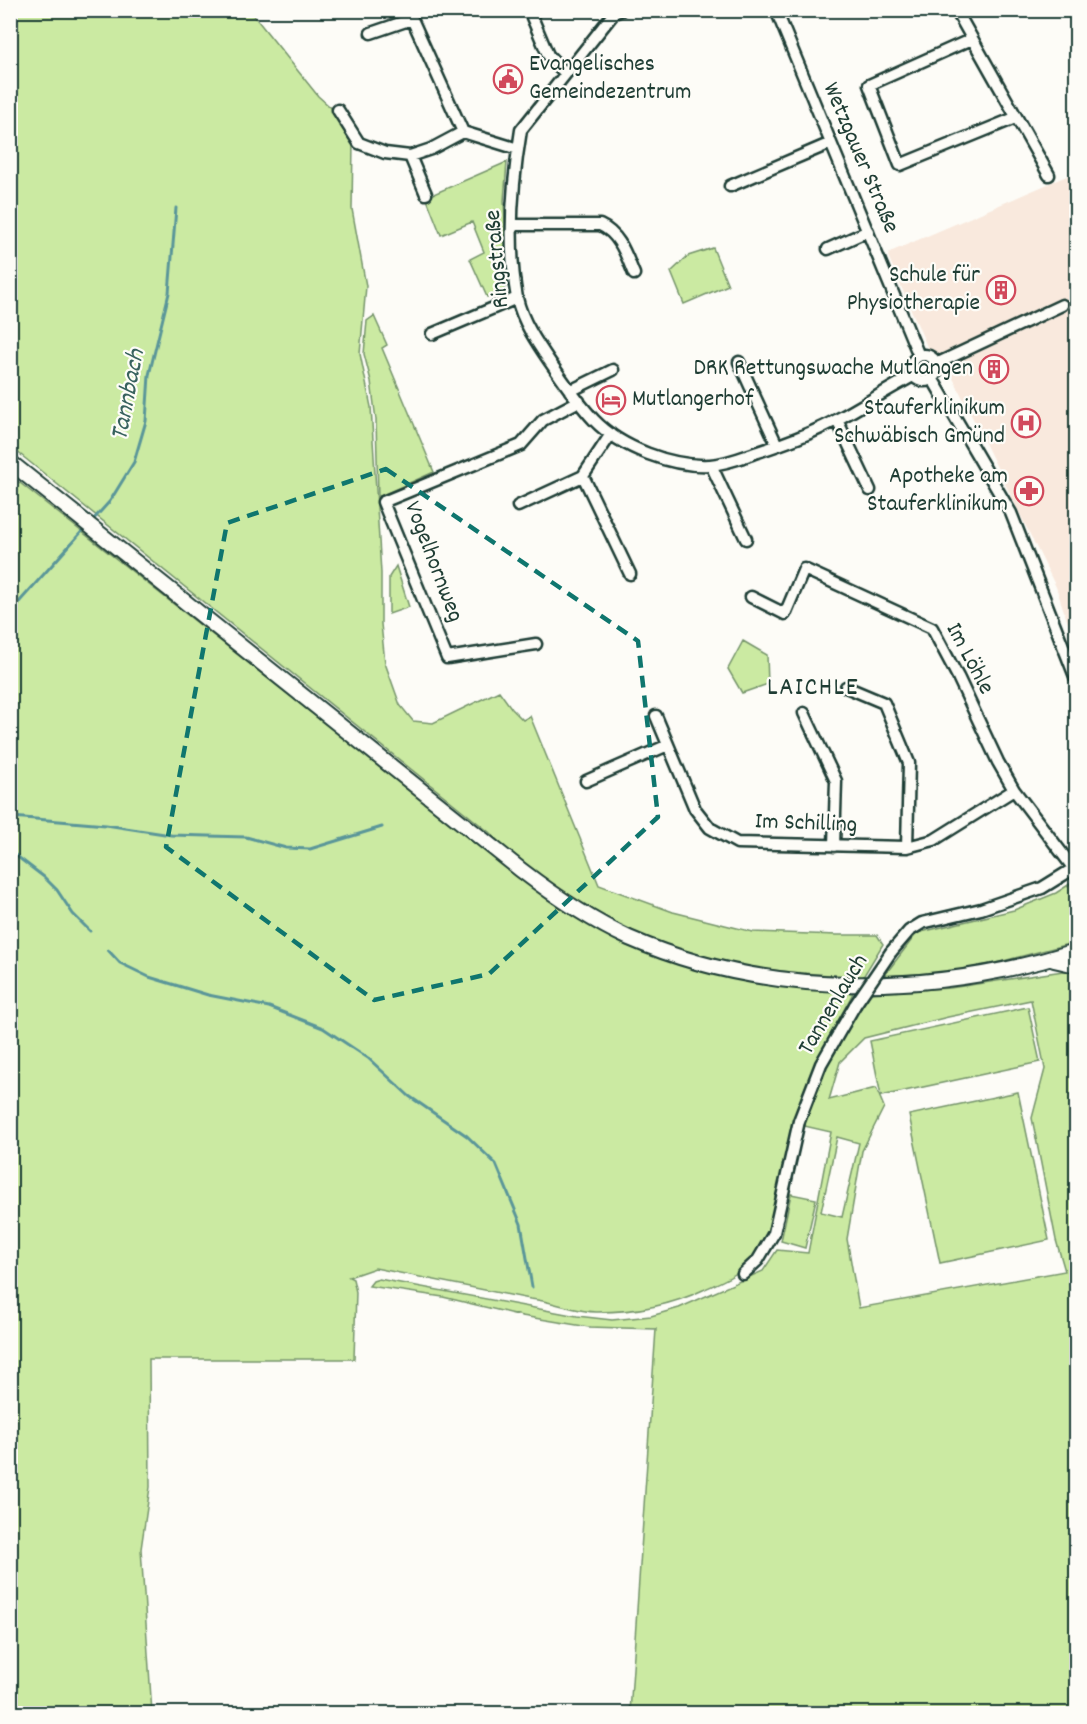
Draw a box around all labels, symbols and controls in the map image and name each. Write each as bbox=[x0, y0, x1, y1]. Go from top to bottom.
place label: Evangelisches Gemeindezentrum bbox=[529, 48, 691, 110]
public building icon: Evangelisches Gemeindezentrum bbox=[492, 63, 524, 95]
street label: Wetzgauer Straße bbox=[813, 77, 907, 239]
street label: Ringstraße bbox=[477, 208, 519, 310]
place label: Schule für Physiotherapie bbox=[847, 259, 980, 321]
building icon: Schule für Physiotherapie bbox=[985, 274, 1017, 306]
water label: Tannbach bbox=[102, 345, 156, 444]
place label: DRK Rettungswache Mutlangen bbox=[693, 352, 973, 386]
building icon: DRK Rettungswache Mutlangen bbox=[978, 353, 1010, 385]
place label: Mutlangerhof bbox=[632, 383, 754, 417]
hotel icon: Mutlangerhof bbox=[595, 384, 627, 416]
place label: Stauferklinikum Schwäbisch Gmünd bbox=[834, 392, 1005, 454]
hospital icon: Stauferklinikum Schwäbisch Gmünd bbox=[1010, 407, 1042, 439]
place label: Apotheke am Stauferklinikum bbox=[867, 460, 1008, 522]
pharmacy icon: Apotheke am Stauferklinikum bbox=[1013, 475, 1045, 507]
street label: Vogelhornweg bbox=[394, 497, 472, 627]
street label: Im Löhle bbox=[936, 617, 1002, 701]
district label: LAICHLE bbox=[767, 670, 859, 707]
street label: Im Schilling bbox=[754, 805, 858, 843]
street label: Tannenlauch bbox=[790, 948, 878, 1062]

